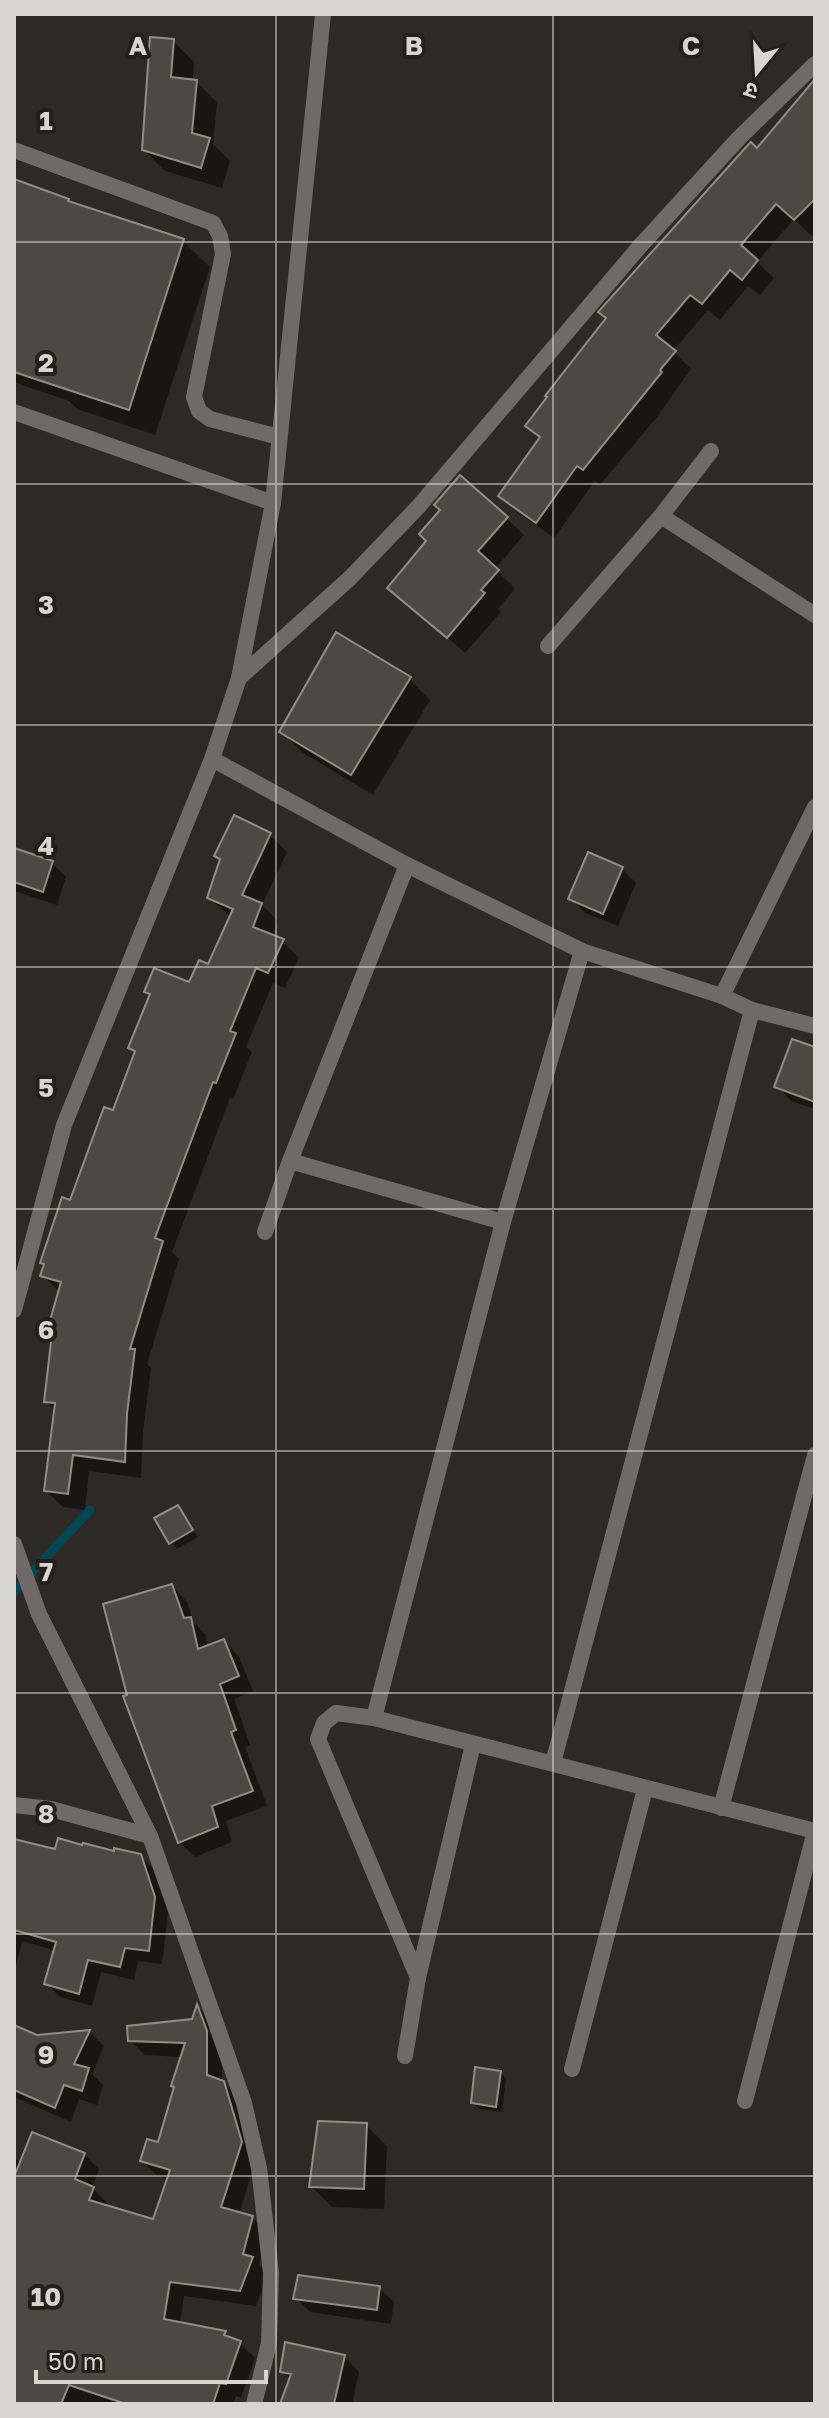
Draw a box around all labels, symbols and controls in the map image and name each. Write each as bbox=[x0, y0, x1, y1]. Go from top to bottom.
text: A bbox=[129, 30, 148, 61]
text: B bbox=[405, 30, 423, 61]
text: C bbox=[682, 30, 700, 61]
north arrow bbox=[717, 32, 797, 112]
text: उ bbox=[739, 76, 761, 106]
text: 1 bbox=[39, 105, 53, 136]
text: 2 bbox=[38, 347, 54, 378]
text: 3 bbox=[38, 589, 54, 620]
text: 4 bbox=[38, 830, 54, 861]
text: 5 bbox=[38, 1072, 54, 1103]
text: 6 bbox=[38, 1314, 54, 1345]
text: 7 bbox=[39, 1556, 53, 1587]
text: 8 bbox=[38, 1798, 54, 1829]
text: 9 bbox=[38, 2039, 54, 2070]
text: 10 bbox=[31, 2281, 61, 2312]
scale bar bbox=[36, 2334, 266, 2384]
text: 50 m bbox=[48, 2346, 104, 2375]

